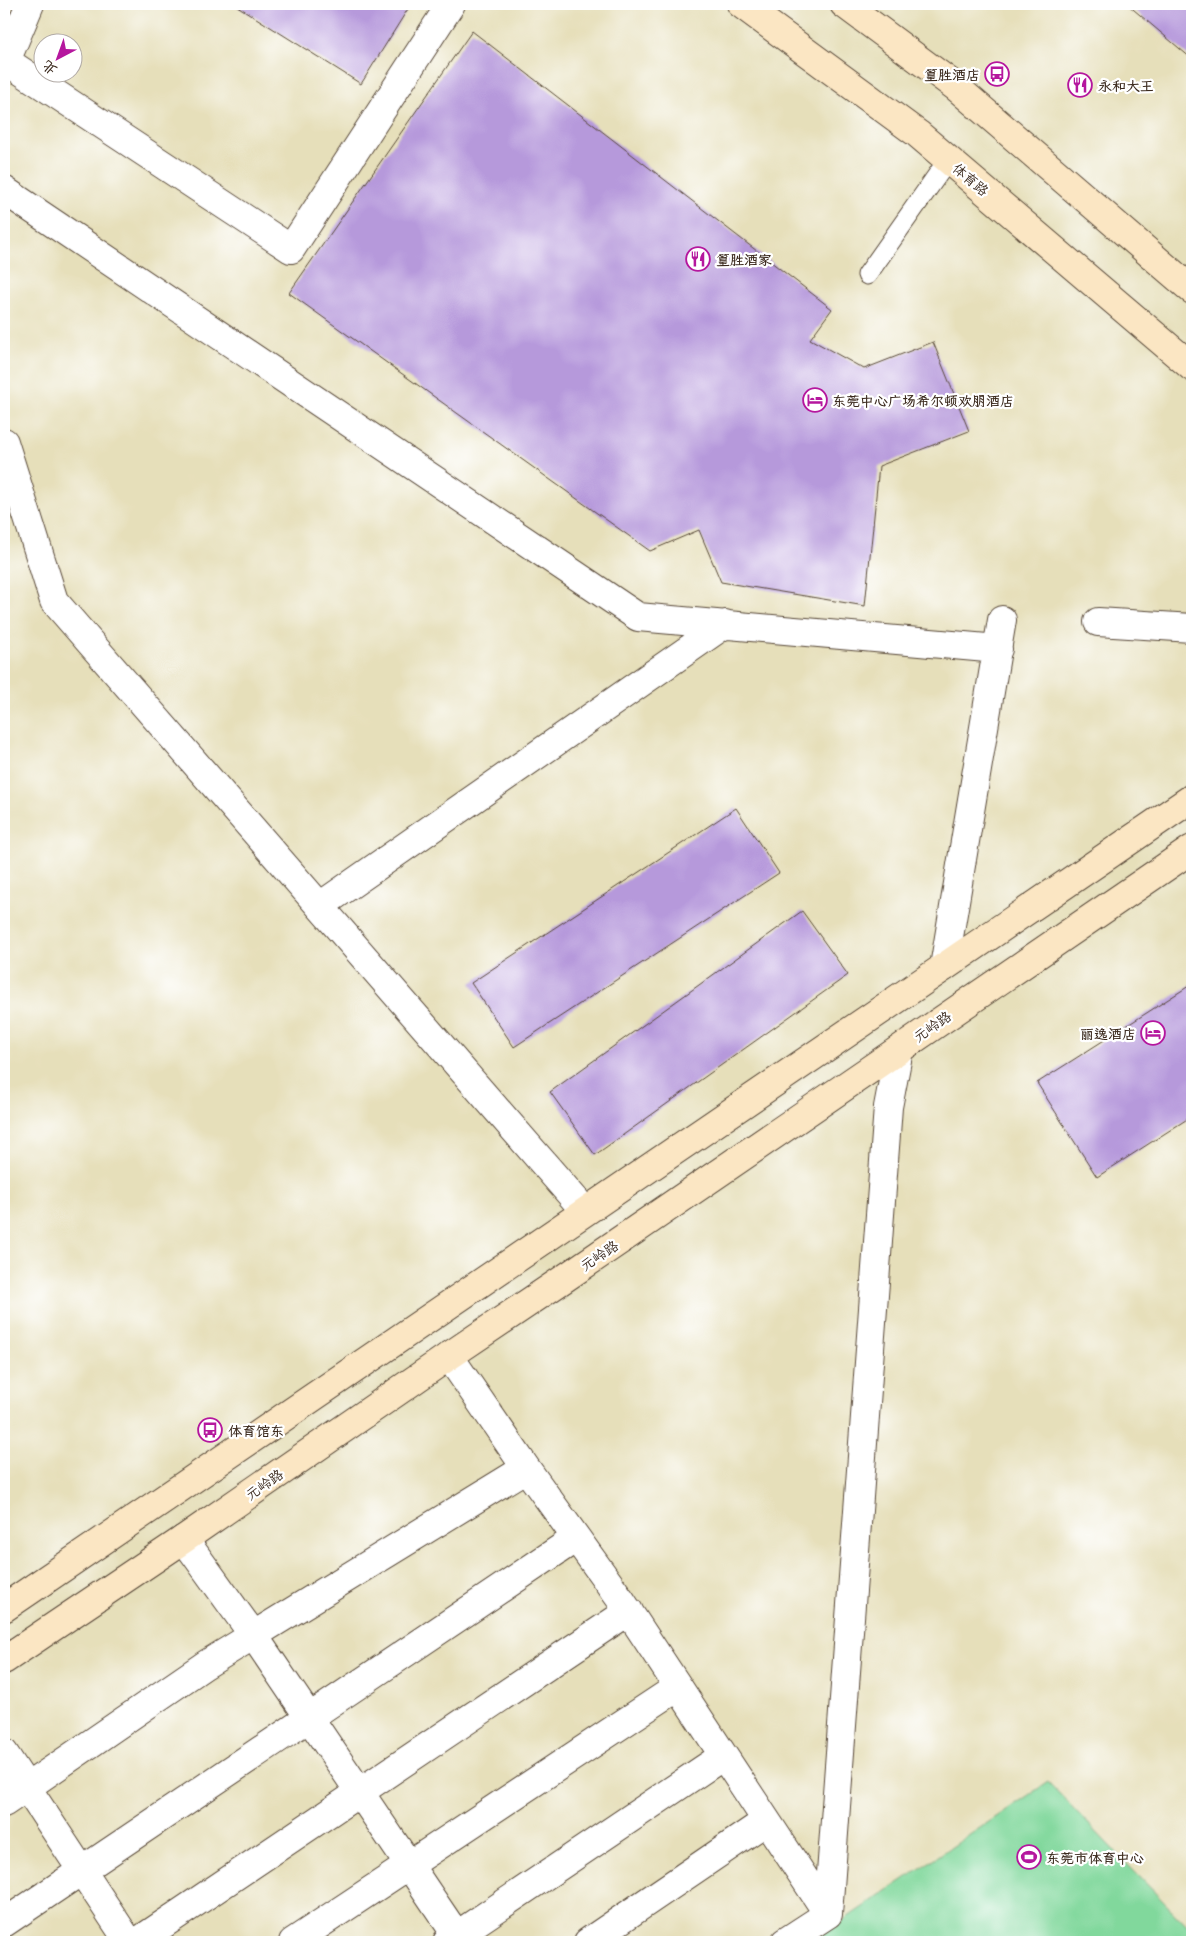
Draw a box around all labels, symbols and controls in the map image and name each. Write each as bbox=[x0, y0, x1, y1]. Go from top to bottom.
north arrow bbox=[32, 32, 82, 82]
text: 北 bbox=[38, 56, 61, 80]
bus stop icon: 篁胜酒店 bbox=[984, 61, 1010, 87]
place label: 篁胜酒店 bbox=[924, 65, 980, 84]
restaurant icon: 永和大王 bbox=[1067, 72, 1093, 98]
place label: 永和大王 bbox=[1098, 76, 1154, 95]
street label: 体育路 bbox=[949, 158, 993, 200]
restaurant icon: 篁胜酒家 bbox=[685, 246, 711, 272]
place label: 篁胜酒家 bbox=[716, 250, 772, 269]
hotel icon: 东莞中心广场希尔顿欢朋酒店 bbox=[802, 387, 828, 413]
place label: 东莞中心广场希尔顿欢朋酒店 bbox=[832, 391, 1014, 410]
street label: 元岭路 bbox=[909, 1006, 955, 1046]
hotel icon: 丽逸酒店 bbox=[1140, 1020, 1166, 1046]
place label: 丽逸酒店 bbox=[1080, 1024, 1136, 1043]
street label: 元岭路 bbox=[576, 1235, 622, 1275]
bus stop icon: 体育馆东 bbox=[197, 1417, 223, 1443]
place label: 体育馆东 bbox=[228, 1421, 284, 1440]
street label: 元岭路 bbox=[241, 1464, 287, 1504]
sports icon: 东莞市体育中心 bbox=[1016, 1844, 1042, 1870]
place label: 东莞市体育中心 bbox=[1046, 1848, 1144, 1867]

